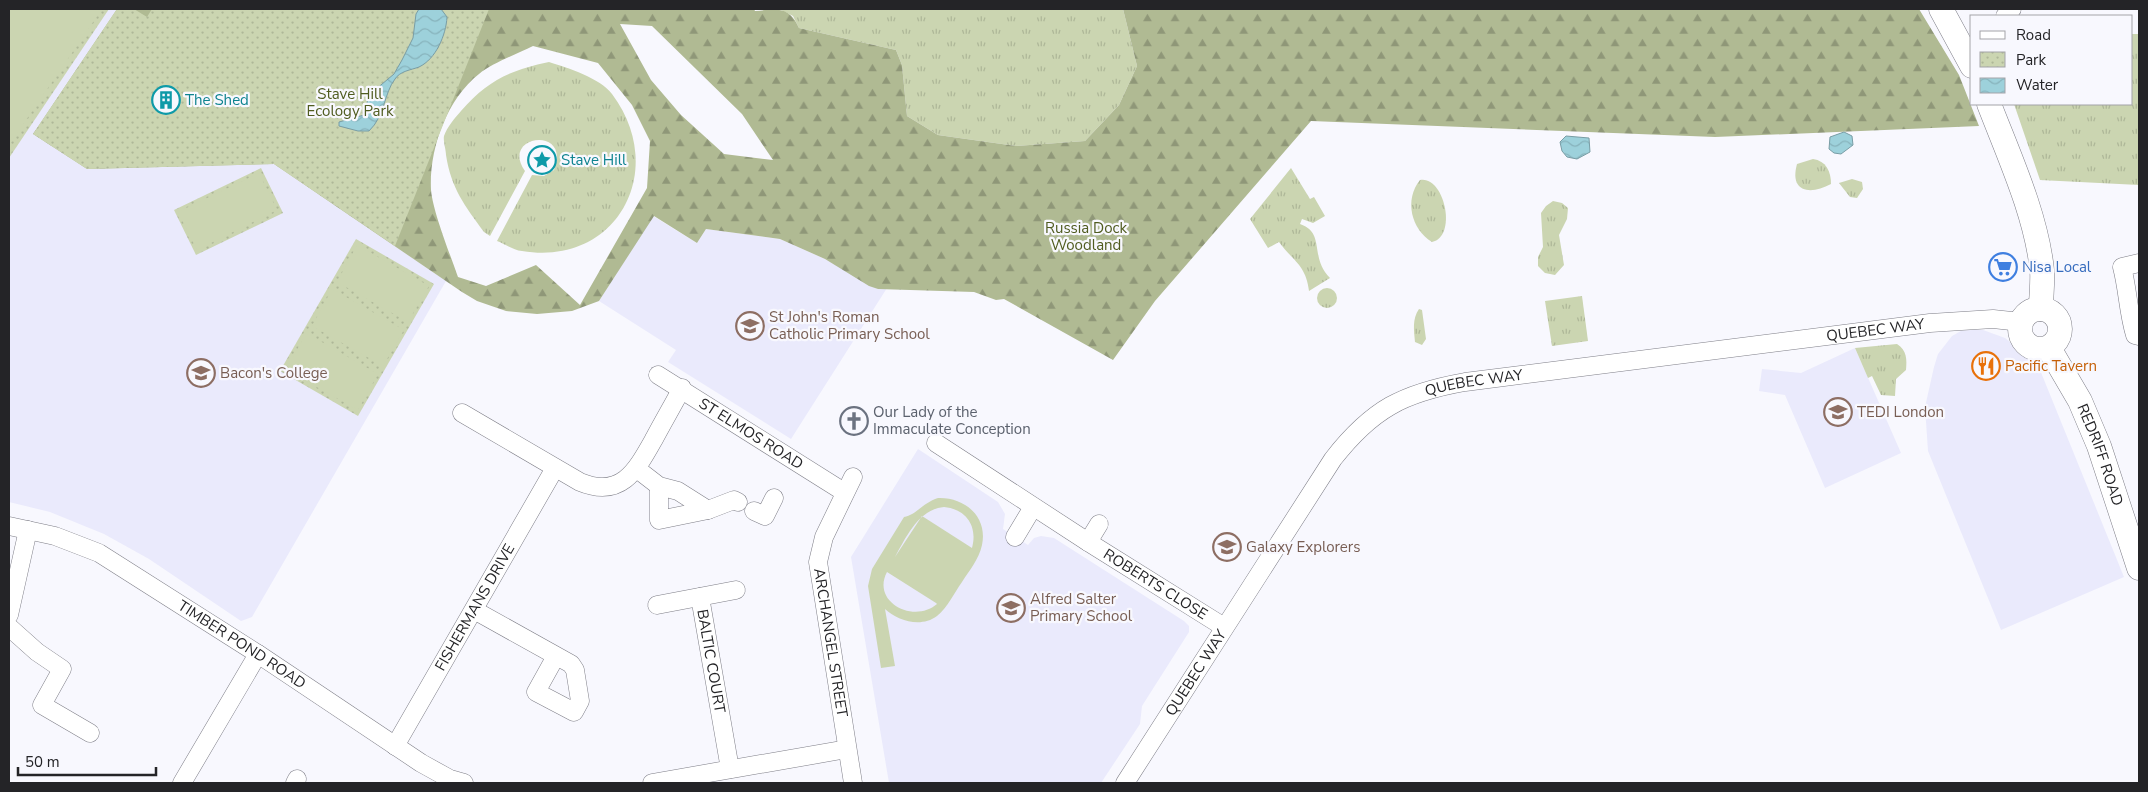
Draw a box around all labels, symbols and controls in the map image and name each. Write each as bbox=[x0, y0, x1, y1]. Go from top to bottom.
legend bbox=[1970, 15, 2133, 105]
text: Road bbox=[2016, 25, 2051, 45]
text: Park bbox=[2016, 50, 2046, 70]
text: Water bbox=[2016, 75, 2059, 95]
park label: Stave Hill Ecology Park bbox=[307, 84, 394, 121]
building icon: The Shed bbox=[151, 85, 181, 115]
place label: The Shed bbox=[185, 90, 249, 110]
place icon: Stave Hill bbox=[527, 145, 557, 175]
place label: Stave Hill bbox=[561, 150, 627, 170]
park label: Russia Dock Woodland bbox=[1045, 218, 1128, 255]
supermarket icon: Nisa Local bbox=[1988, 252, 2018, 282]
place label: Nisa Local bbox=[2022, 257, 2092, 277]
place label: St John's Roman Catholic Primary School bbox=[769, 307, 930, 344]
school or university icon: St John's Roman Catholic Primary School bbox=[735, 311, 765, 341]
street label: QUEBEC WAY bbox=[1825, 314, 1927, 346]
restaurant icon: Pacific Tavern bbox=[1971, 351, 2001, 381]
place label: Pacific Tavern bbox=[2005, 356, 2097, 376]
school or university icon: Bacon's College bbox=[186, 358, 216, 388]
place label: Bacon's College bbox=[220, 363, 328, 383]
street label: QUEBEC WAY bbox=[1422, 365, 1525, 401]
street label: ST ELMOS ROAD bbox=[695, 393, 807, 474]
school or university icon: TEDI London bbox=[1823, 397, 1853, 427]
street label: REDRIFF ROAD bbox=[2072, 401, 2128, 509]
place label: Our Lady of the Immaculate Conception bbox=[873, 402, 1031, 439]
place label: TEDI London bbox=[1857, 402, 1944, 422]
church icon: Our Lady of the Immaculate Conception bbox=[839, 406, 869, 436]
school or university icon: Galaxy Explorers bbox=[1212, 532, 1242, 562]
place label: Galaxy Explorers bbox=[1246, 537, 1360, 557]
street label: FISHERMANS DRIVE bbox=[430, 540, 519, 675]
street label: ROBERTS CLOSE bbox=[1100, 544, 1211, 624]
street label: ARCHANGEL STREET bbox=[809, 567, 852, 719]
place label: Alfred Salter Primary School bbox=[1030, 589, 1133, 626]
school or university icon: Alfred Salter Primary School bbox=[996, 593, 1026, 623]
street label: TIMBER POND ROAD bbox=[174, 596, 310, 693]
street label: BALTIC COURT bbox=[692, 608, 730, 715]
street label: QUEBEC WAY bbox=[1161, 625, 1231, 720]
scale bar bbox=[18, 744, 155, 776]
text: 50 m bbox=[25, 752, 60, 772]

